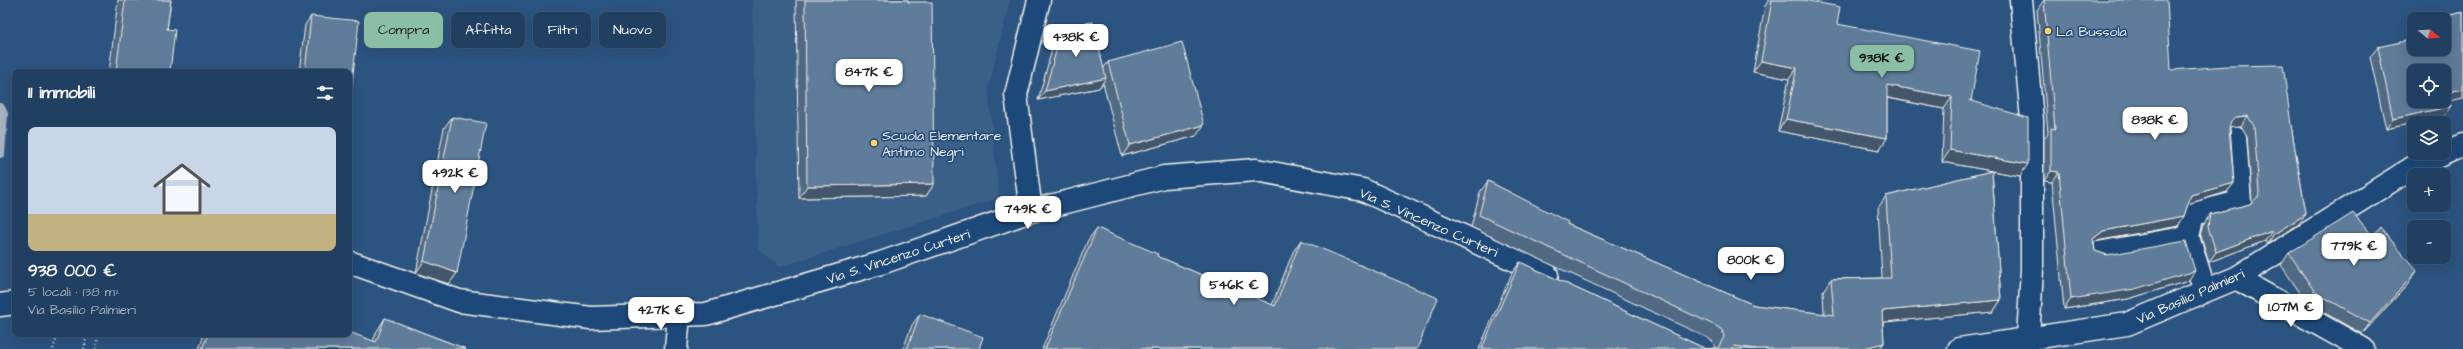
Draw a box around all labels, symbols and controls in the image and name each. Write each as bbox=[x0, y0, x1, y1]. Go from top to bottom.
chip: Compra bbox=[364, 12, 443, 48]
chip: Affitta bbox=[451, 12, 525, 48]
chip: Filtri bbox=[533, 12, 591, 48]
chip: Nuovo bbox=[599, 12, 666, 48]
north arrow bbox=[2407, 12, 2451, 56]
map controls bbox=[2407, 12, 2451, 264]
place label: La Bussola bbox=[2056, 22, 2127, 42]
pin: 438K € bbox=[1043, 24, 1109, 58]
marker: La Bussola bbox=[2043, 26, 2053, 36]
text: 438K € bbox=[1052, 28, 1100, 46]
pin: 938K € bbox=[1849, 45, 1915, 79]
text: 938K € bbox=[1859, 49, 1905, 67]
pin: 847K € bbox=[836, 59, 902, 93]
text: 847K € bbox=[845, 63, 893, 81]
button: locate bbox=[2407, 64, 2451, 108]
text: 11 immobili bbox=[28, 81, 95, 105]
icon: filters bbox=[314, 82, 336, 104]
pin: 838K € bbox=[2122, 107, 2188, 141]
text: 838K € bbox=[2132, 111, 2178, 129]
button: layers bbox=[2407, 116, 2451, 160]
place label: Scuola Elementare Antimo Negri bbox=[882, 126, 1002, 162]
marker: Scuola Elementare Antimo Negri bbox=[869, 138, 879, 148]
icon: home bbox=[146, 153, 218, 225]
pin: 492K € bbox=[422, 160, 488, 194]
text: 492K € bbox=[431, 164, 479, 182]
button: + bbox=[2407, 168, 2451, 212]
street label: Via S. Vincenzo Curteri bbox=[1356, 183, 1501, 263]
pin: 749K € bbox=[995, 196, 1061, 230]
text: 749K € bbox=[1004, 200, 1052, 218]
button: − bbox=[2407, 220, 2451, 264]
street label: Via S. Vincenzo Curteri bbox=[824, 224, 973, 290]
pin: 779K € bbox=[2321, 233, 2387, 267]
text: 779K € bbox=[2331, 237, 2377, 255]
pin: 800K € bbox=[1718, 247, 1784, 281]
text: 800K € bbox=[1727, 251, 1775, 269]
text: 938 000 € bbox=[28, 259, 117, 283]
street label: Via Basilio Palmieri bbox=[2133, 264, 2248, 330]
pin: 546K € bbox=[1201, 272, 1267, 306]
text: 546K € bbox=[1209, 276, 1259, 294]
text: 5 locali · 138 m² bbox=[28, 283, 120, 301]
pin: 1.07M € bbox=[2254, 294, 2328, 328]
pin: 427K € bbox=[628, 297, 694, 331]
text: 1.07M € bbox=[2268, 298, 2314, 316]
text: Via Basilio Palmieri bbox=[28, 301, 136, 319]
text: 427K € bbox=[637, 301, 685, 319]

